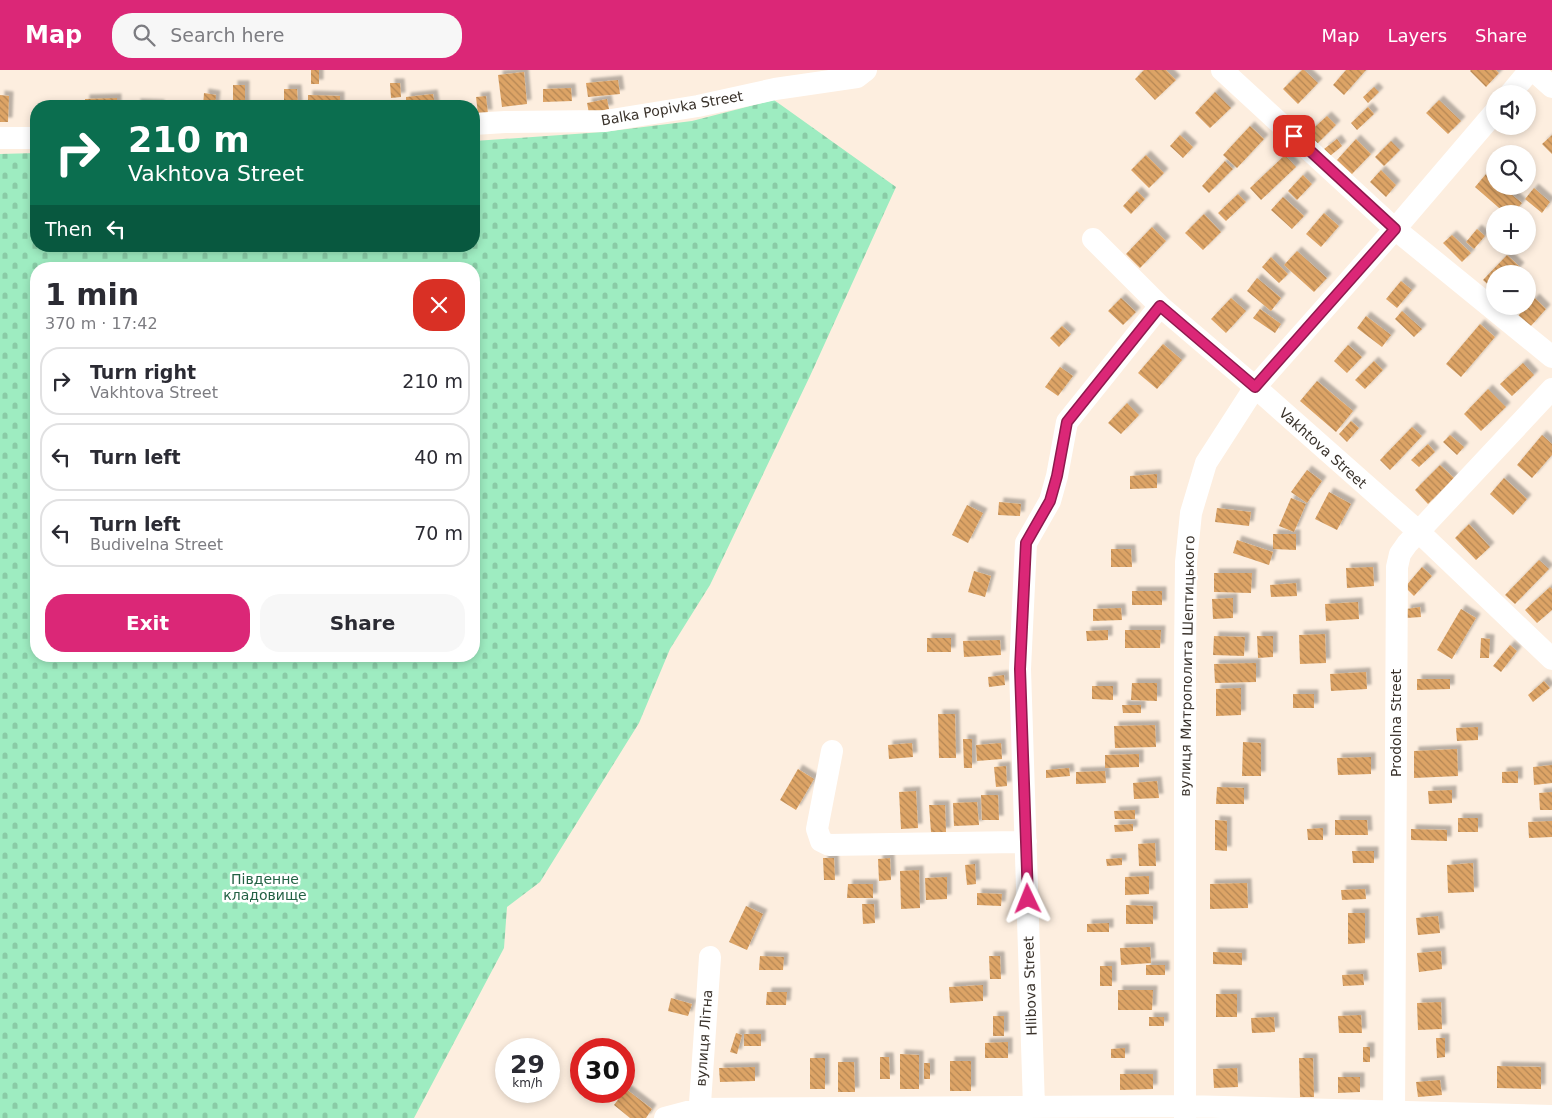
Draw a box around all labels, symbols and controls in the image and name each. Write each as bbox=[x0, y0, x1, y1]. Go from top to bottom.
search box bbox=[112, 13, 462, 58]
text: Map bbox=[25, 21, 82, 49]
icon: search bbox=[130, 21, 158, 49]
text: Search here bbox=[170, 24, 284, 46]
text: Map bbox=[1321, 25, 1359, 46]
text: Layers bbox=[1387, 25, 1447, 46]
text: Share bbox=[1475, 25, 1527, 46]
map controls bbox=[1486, 85, 1536, 315]
button: sound bbox=[1486, 85, 1536, 135]
street label: Balka Popivka Street bbox=[600, 88, 745, 128]
pin bbox=[1273, 115, 1315, 157]
icon: right bbox=[45, 120, 110, 185]
text: 210 m bbox=[128, 120, 250, 160]
icon: arrive bbox=[1280, 122, 1308, 150]
button: search bbox=[1486, 145, 1536, 195]
text: Vakhtova Street bbox=[128, 161, 304, 186]
button: + bbox=[1486, 205, 1536, 255]
icon: left bbox=[102, 215, 130, 243]
text: Then bbox=[45, 218, 92, 240]
button: − bbox=[1486, 265, 1536, 315]
text: 1 min bbox=[45, 277, 139, 312]
button: close bbox=[413, 279, 465, 331]
text: 370 m · 17:42 bbox=[45, 314, 158, 333]
text: Turn right bbox=[90, 361, 196, 383]
icon: right bbox=[47, 367, 75, 395]
text: 210 m bbox=[402, 370, 463, 392]
text: Vakhtova Street bbox=[90, 383, 218, 402]
street label: Vakhtova Street bbox=[1276, 405, 1370, 492]
icon: left bbox=[47, 443, 75, 471]
text: Turn left bbox=[90, 446, 181, 468]
text: 40 m bbox=[414, 446, 463, 468]
text: Turn left bbox=[90, 513, 181, 535]
icon: left bbox=[47, 519, 75, 547]
text: 70 m bbox=[414, 522, 463, 544]
text: Budivelna Street bbox=[90, 535, 223, 554]
street label: вулиця Митрополита Шептицького bbox=[1177, 535, 1197, 797]
button: Exit bbox=[45, 594, 250, 652]
button: Share bbox=[260, 594, 465, 652]
street label: Prodolna Street bbox=[1388, 668, 1404, 777]
park label: Південне кладовище bbox=[223, 871, 307, 903]
position arrow bbox=[1001, 872, 1053, 924]
street label: Hlibova Street bbox=[1020, 935, 1040, 1036]
street label: вулиця Літна bbox=[693, 989, 715, 1087]
speed limit sign: 30 bbox=[570, 1038, 635, 1103]
text: 29 bbox=[510, 1050, 545, 1079]
text: km/h bbox=[512, 1076, 543, 1090]

